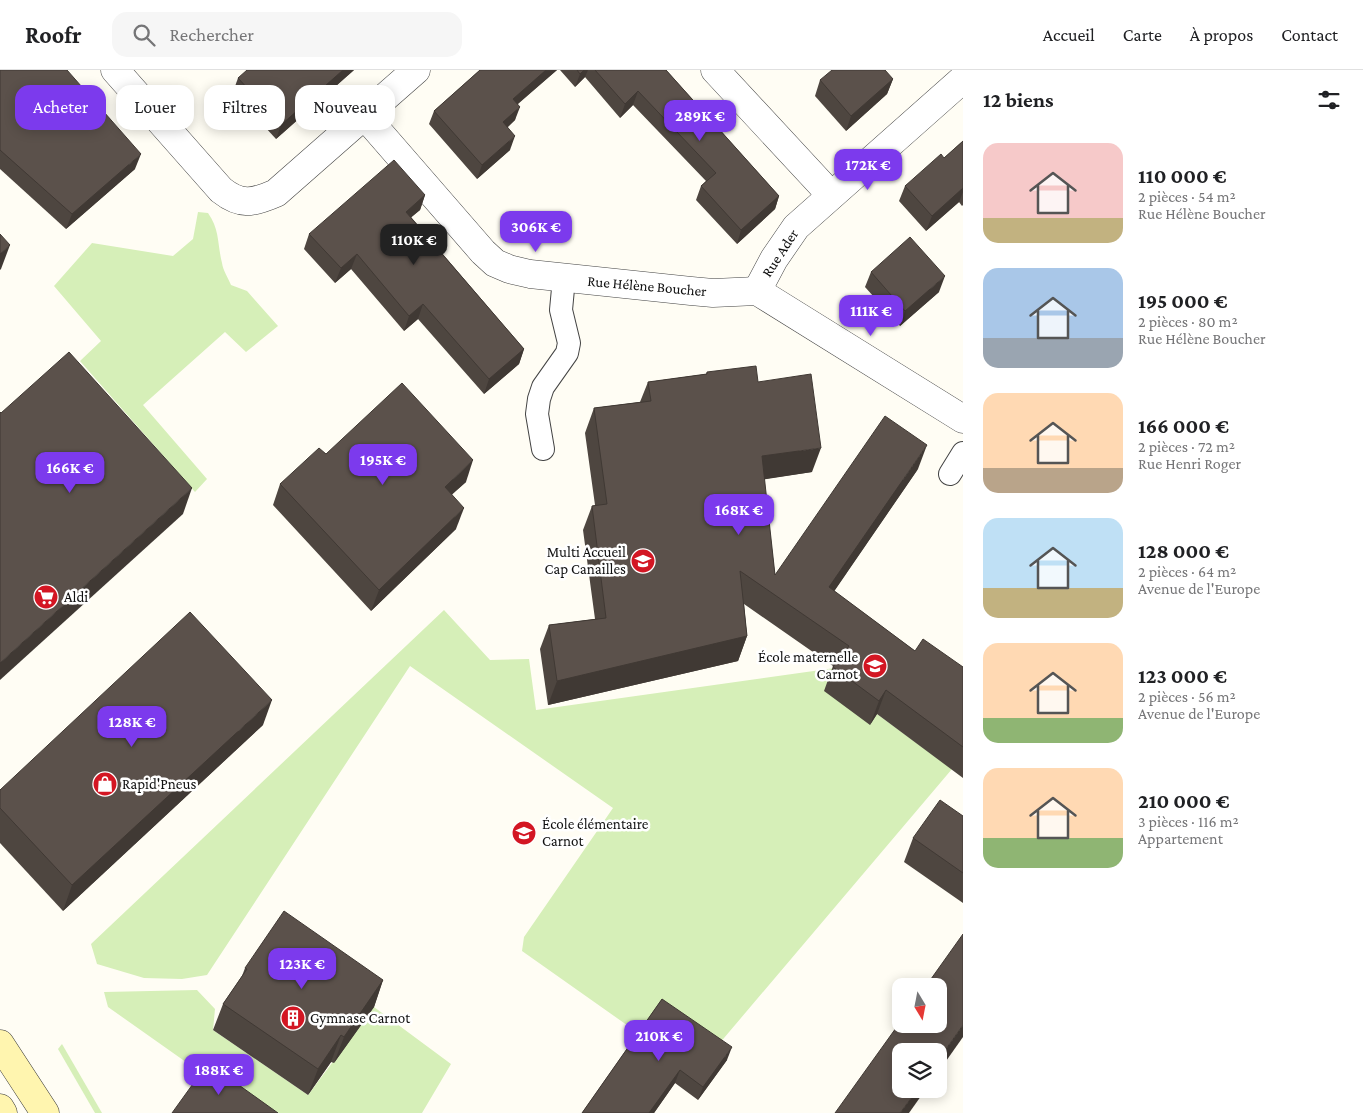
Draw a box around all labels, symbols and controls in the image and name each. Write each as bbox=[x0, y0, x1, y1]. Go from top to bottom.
search box bbox=[112, 12, 462, 57]
text: Roofr bbox=[25, 21, 82, 48]
icon: search bbox=[130, 21, 158, 49]
text: Rechercher bbox=[170, 24, 254, 45]
text: Accueil bbox=[1043, 25, 1095, 45]
text: Carte bbox=[1123, 25, 1162, 45]
text: À propos bbox=[1190, 25, 1253, 45]
text: Contact bbox=[1281, 25, 1338, 45]
chip: Acheter bbox=[15, 85, 106, 130]
chip: Louer bbox=[116, 85, 194, 130]
chip: Filtres bbox=[204, 85, 285, 130]
chip: Nouveau bbox=[295, 85, 395, 130]
icon: filters bbox=[1315, 86, 1343, 114]
text: 12 biens bbox=[983, 88, 1054, 112]
pin: 289K € bbox=[659, 100, 741, 142]
text: 289K € bbox=[675, 107, 725, 124]
pin: 172K € bbox=[827, 148, 909, 191]
text: 172K € bbox=[845, 156, 891, 173]
icon: home bbox=[1023, 163, 1083, 223]
text: 110 000 € bbox=[1138, 164, 1227, 188]
text: 2 pièces · 54 m² bbox=[1138, 188, 1236, 205]
text: Rue Hélène Boucher bbox=[1138, 205, 1266, 222]
pin: 306K € bbox=[495, 210, 577, 253]
text: 306K € bbox=[511, 218, 561, 235]
pin: 110K € bbox=[373, 224, 455, 266]
street label: Rue Ader bbox=[759, 226, 802, 280]
text: 110K € bbox=[391, 231, 437, 248]
street label: Rue Hélène Boucher bbox=[587, 273, 708, 299]
icon: home bbox=[1023, 288, 1083, 348]
text: 195 000 € bbox=[1138, 289, 1227, 313]
pin: 111K € bbox=[830, 294, 912, 337]
text: 111K € bbox=[850, 302, 892, 319]
text: 2 pièces · 80 m² bbox=[1138, 313, 1238, 330]
text: Rue Hélène Boucher bbox=[1138, 330, 1266, 347]
icon: home bbox=[1023, 413, 1083, 473]
text: 166 000 € bbox=[1138, 414, 1229, 438]
text: 2 pièces · 72 m² bbox=[1138, 438, 1235, 455]
pin: 195K € bbox=[342, 444, 424, 486]
text: 195K € bbox=[360, 451, 406, 468]
pin: 166K € bbox=[29, 452, 111, 494]
text: Rue Henri Roger bbox=[1138, 455, 1241, 472]
text: 166K € bbox=[46, 459, 94, 476]
pin: 168K € bbox=[698, 494, 780, 536]
text: 168K € bbox=[715, 501, 763, 518]
icon: home bbox=[1023, 538, 1083, 598]
text: 128 000 € bbox=[1138, 539, 1229, 563]
place label: Multi Accueil Cap Canailles bbox=[545, 544, 626, 578]
school or university icon: Multi Accueil Cap Canailles bbox=[630, 548, 656, 574]
text: 2 pièces · 64 m² bbox=[1138, 563, 1236, 580]
text: Avenue de l'Europe bbox=[1138, 580, 1260, 597]
supermarket icon: Aldi bbox=[33, 584, 59, 610]
place label: Aldi bbox=[64, 589, 88, 605]
place label: École maternelle Carnot bbox=[758, 649, 859, 682]
school or university icon: École maternelle Carnot bbox=[862, 653, 888, 679]
icon: home bbox=[1023, 663, 1083, 723]
text: 123 000 € bbox=[1138, 664, 1227, 688]
text: 2 pièces · 56 m² bbox=[1138, 688, 1236, 705]
text: Avenue de l'Europe bbox=[1138, 705, 1260, 722]
pin: 128K € bbox=[91, 706, 173, 748]
text: 128K € bbox=[108, 713, 156, 730]
shop icon: Rapid'Pneus bbox=[92, 771, 118, 797]
place label: Rapid'Pneus bbox=[122, 776, 196, 793]
icon: home bbox=[1023, 788, 1083, 848]
text: 210 000 € bbox=[1138, 789, 1229, 813]
text: 3 pièces · 116 m² bbox=[1138, 813, 1239, 830]
place label: École élémentaire Carnot bbox=[542, 816, 649, 849]
school or university icon: École élémentaire Carnot bbox=[511, 820, 537, 846]
text: Appartement bbox=[1138, 830, 1223, 847]
pin: 123K € bbox=[261, 948, 343, 990]
text: 123K € bbox=[279, 955, 325, 972]
north arrow bbox=[892, 978, 948, 1032]
map controls bbox=[892, 978, 947, 1098]
building icon: Gymnase Carnot bbox=[280, 1005, 306, 1031]
place label: Gymnase Carnot bbox=[310, 1010, 411, 1027]
pin: 210K € bbox=[618, 1020, 700, 1062]
text: 210K € bbox=[635, 1027, 683, 1044]
button: layers bbox=[892, 1043, 947, 1098]
pin: 188K € bbox=[178, 1054, 260, 1096]
text: 188K € bbox=[195, 1061, 243, 1078]

